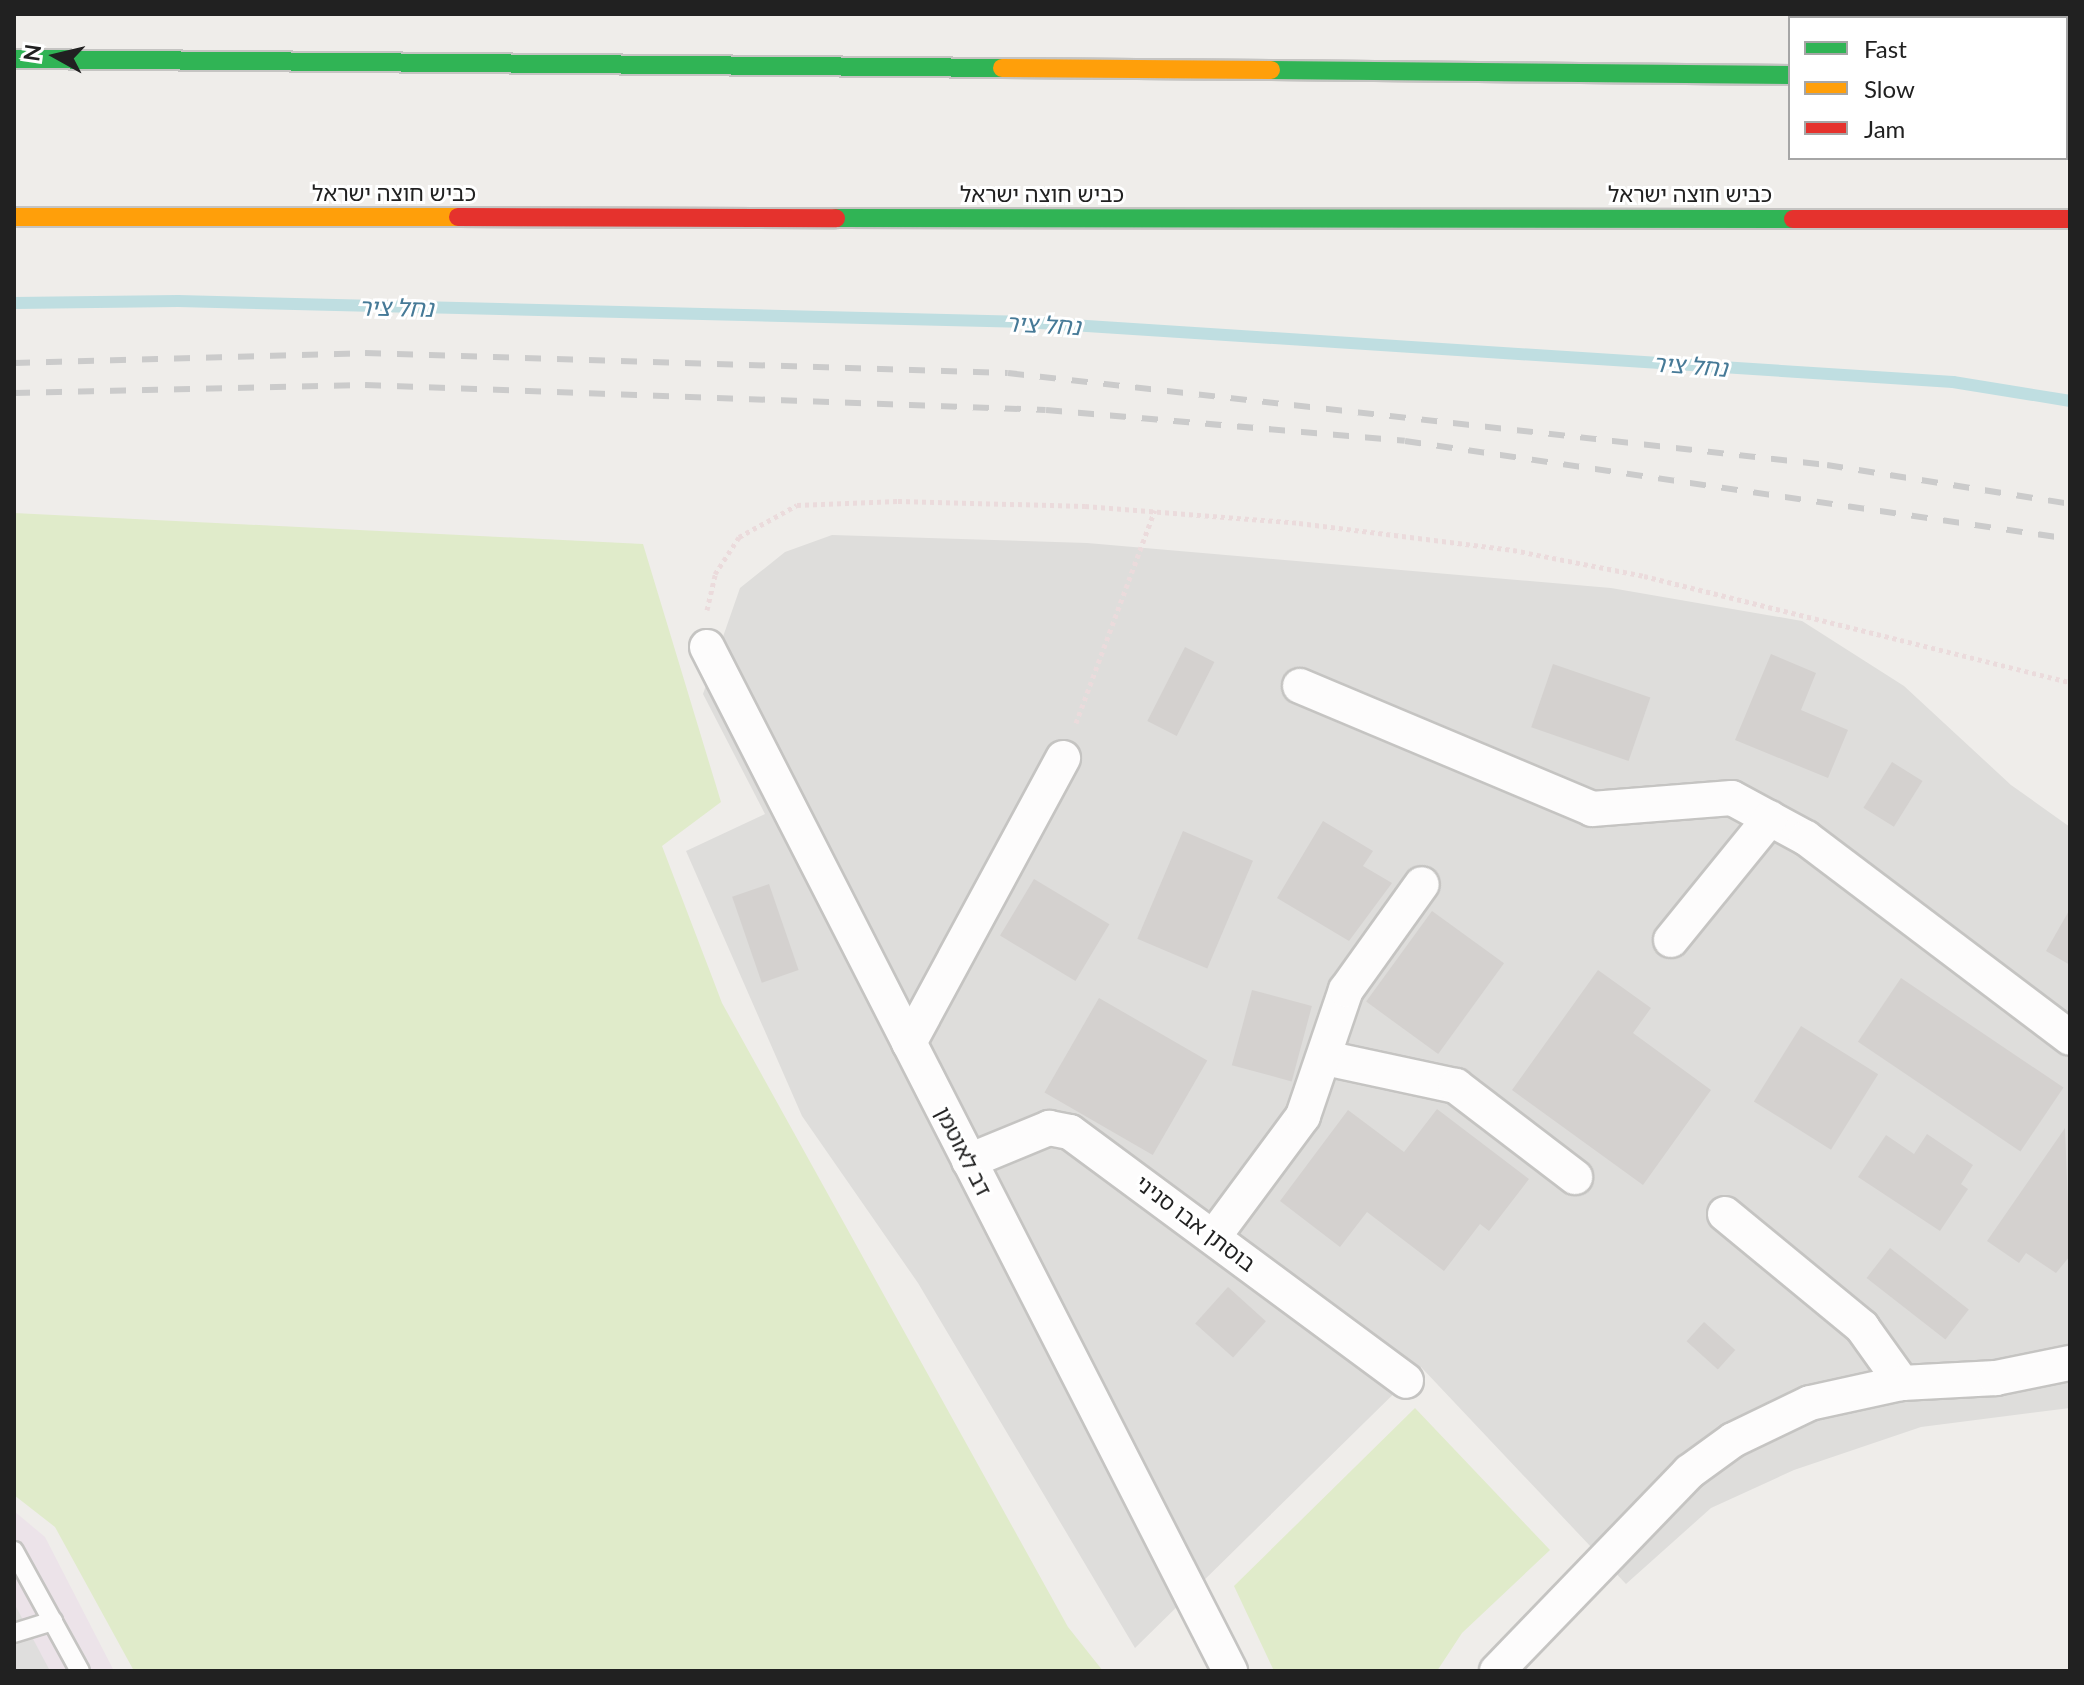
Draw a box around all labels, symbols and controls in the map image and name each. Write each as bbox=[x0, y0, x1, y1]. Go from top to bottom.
north arrow bbox=[16, 16, 96, 96]
legend bbox=[1788, 16, 2068, 160]
text: Fast bbox=[1864, 34, 1907, 63]
text: N bbox=[17, 42, 46, 63]
text: Slow bbox=[1864, 74, 1915, 103]
text: Jam bbox=[1864, 114, 1905, 143]
street label: כביש חוצה ישראל bbox=[312, 180, 476, 206]
street label: כביש חוצה ישראל bbox=[960, 181, 1124, 207]
street label: כביש חוצה ישראל bbox=[1608, 181, 1772, 207]
water label: נחל ציר bbox=[358, 292, 434, 322]
water label: נחל ציר bbox=[1005, 308, 1081, 340]
water label: נחל ציר bbox=[1652, 348, 1728, 382]
street label: דב לאוטמן bbox=[930, 1102, 998, 1200]
street label: בוסתן אבו סניני bbox=[1131, 1169, 1261, 1277]

